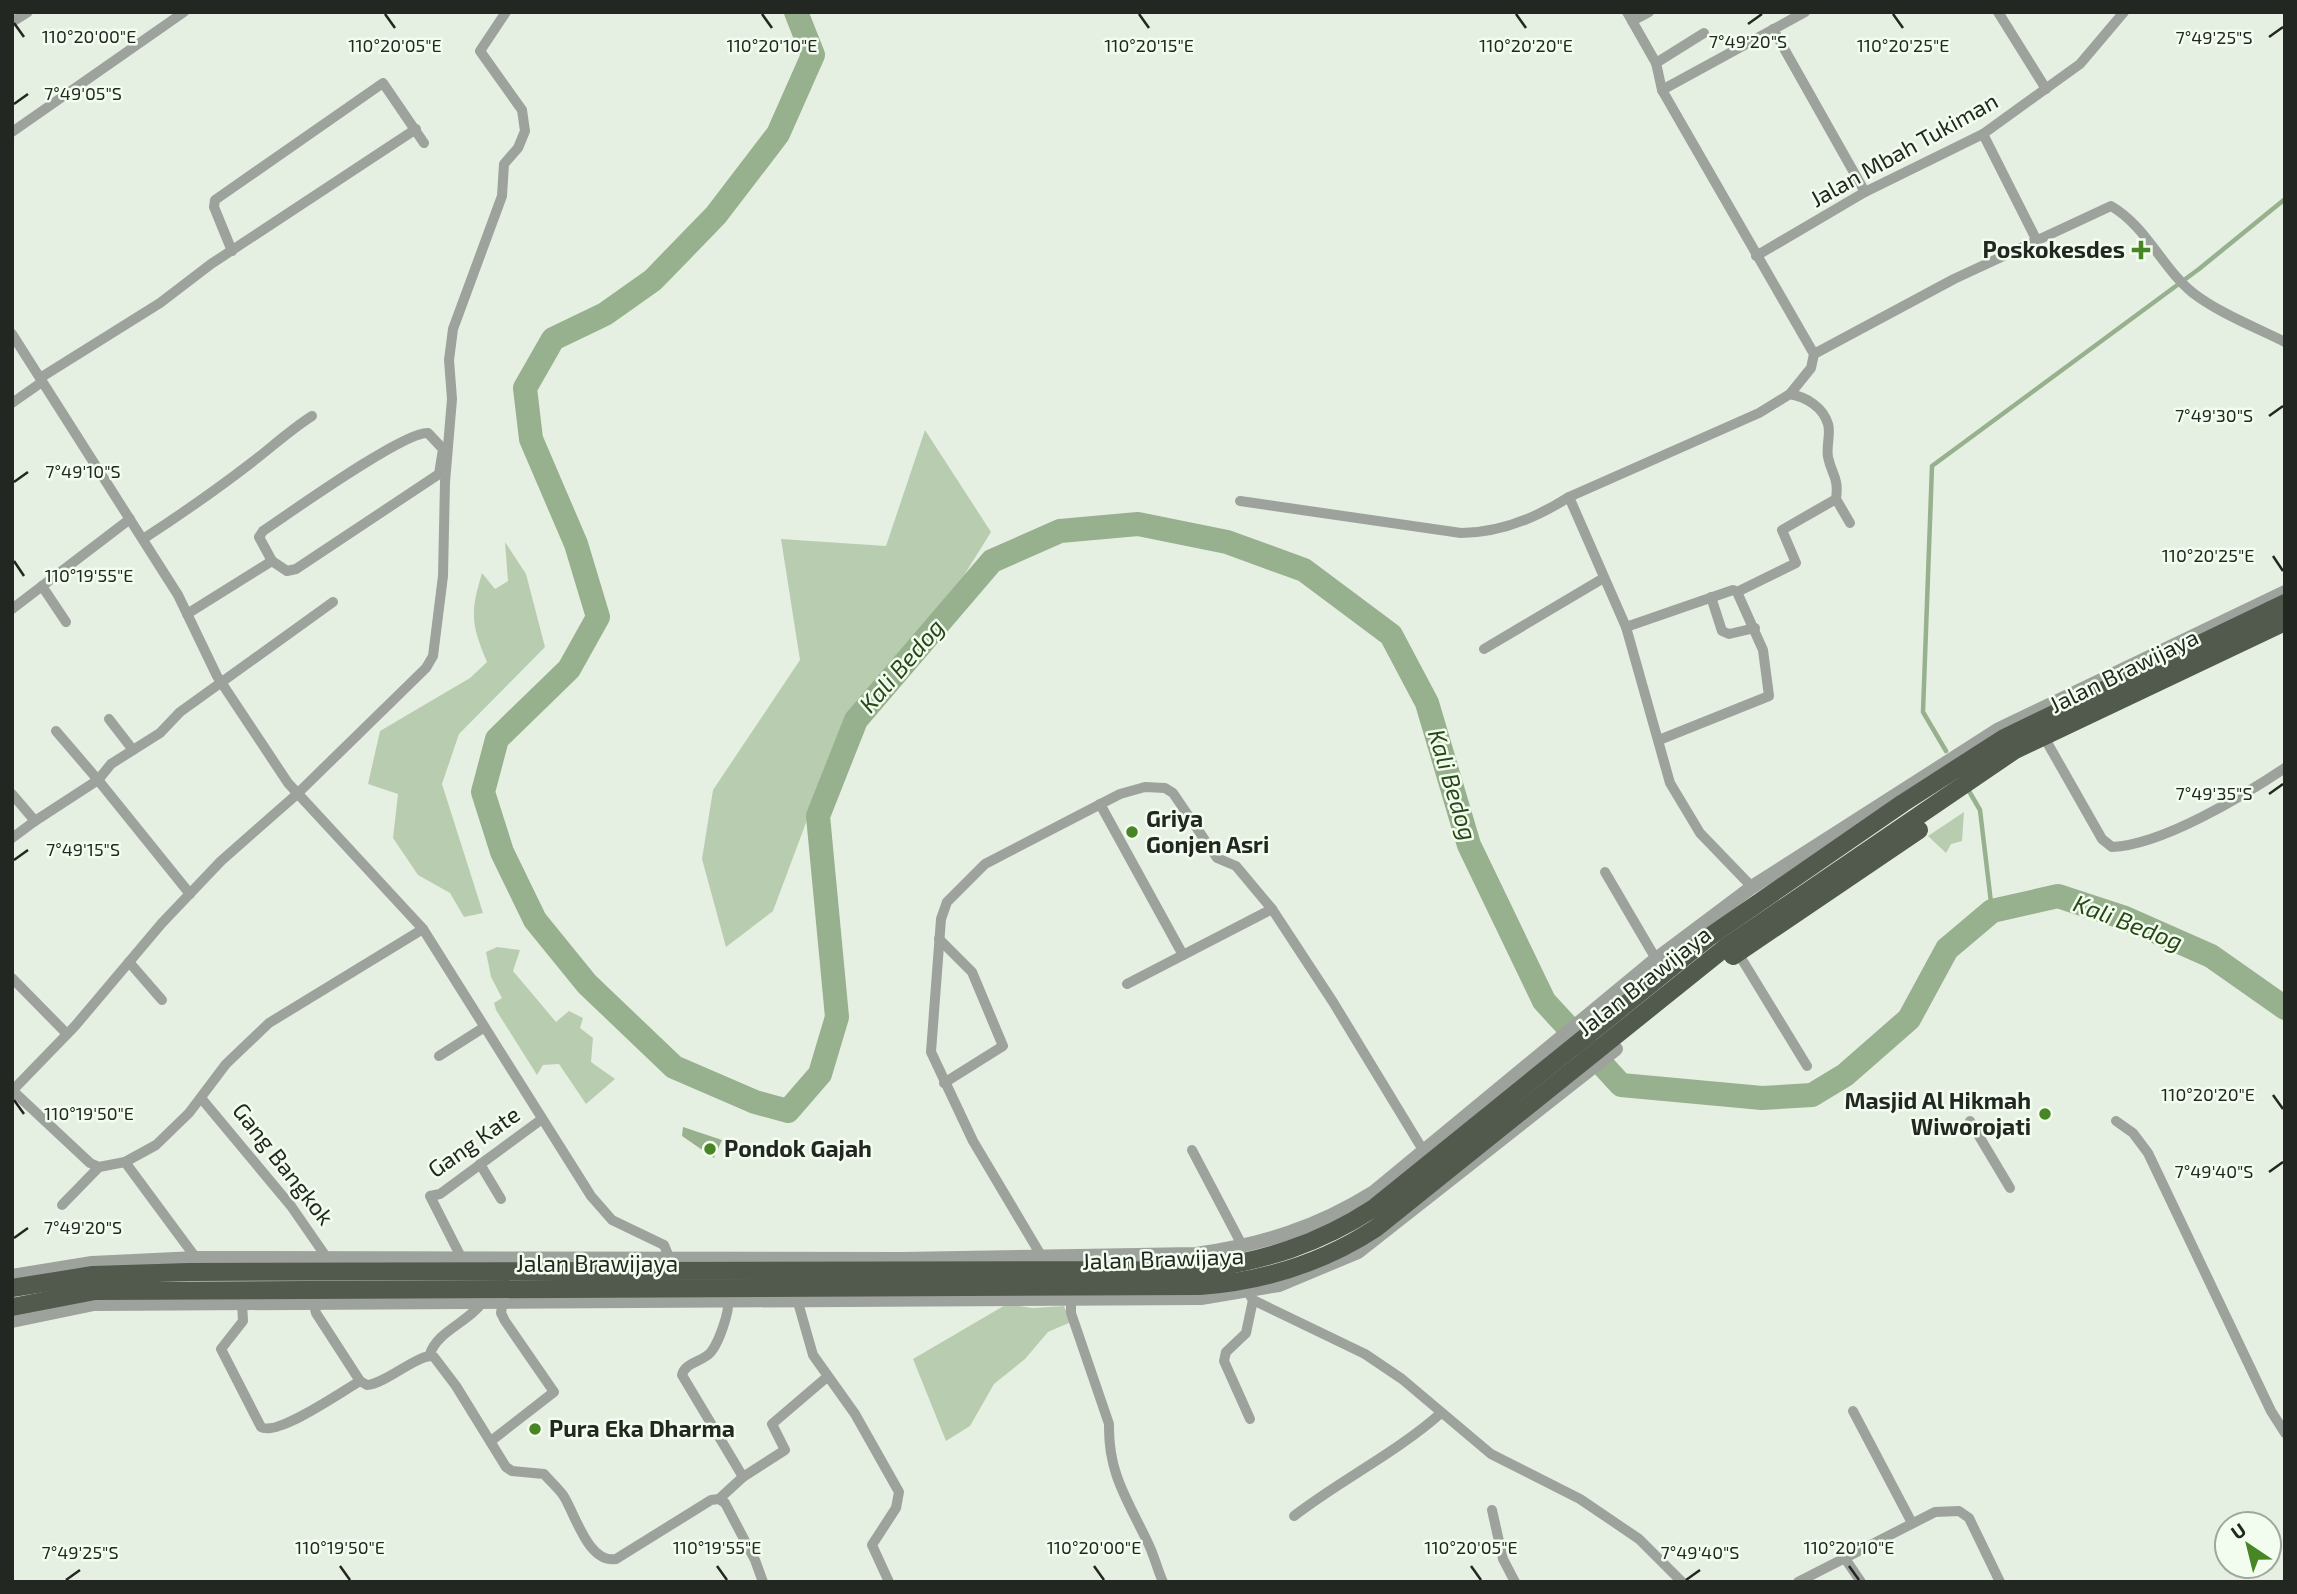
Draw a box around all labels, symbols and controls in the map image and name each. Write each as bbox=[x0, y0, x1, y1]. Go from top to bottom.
text: 110°20'00"E bbox=[42, 25, 136, 47]
text: 7°49'25"S bbox=[2175, 26, 2253, 48]
text: 7°49'20"S bbox=[1709, 30, 1787, 52]
text: 110°20'05"E bbox=[348, 34, 442, 56]
text: 110°20'10"E bbox=[727, 34, 817, 56]
text: 110°20'15"E bbox=[1104, 34, 1194, 56]
text: 110°20'20"E bbox=[1479, 34, 1573, 56]
text: 110°20'25"E bbox=[1857, 34, 1949, 56]
text: 7°49'05"S bbox=[44, 82, 122, 104]
street label: Jalan Mbah Tukiman bbox=[1805, 86, 2002, 212]
place label: Poskokesdes bbox=[1983, 235, 2125, 263]
marker: Poskokesdes bbox=[2131, 240, 2151, 260]
text: 7°49'30"S bbox=[2175, 404, 2253, 426]
text: 7°49'10"S bbox=[45, 460, 121, 482]
text: 110°20'25"E bbox=[2162, 544, 2254, 566]
text: 110°19'55"E bbox=[45, 564, 133, 586]
water label: Kali Bedog bbox=[852, 612, 949, 718]
street label: Jalan Brawijaya bbox=[2045, 622, 2203, 718]
water label: Kali Bedog bbox=[1423, 725, 1484, 844]
text: 7°49'35"S bbox=[2176, 782, 2253, 804]
place label: Griya Gonjen Asri bbox=[1146, 804, 1269, 858]
marker: Griya Gonjen Asri bbox=[1124, 824, 1140, 840]
text: 7°49'15"S bbox=[46, 838, 120, 860]
water label: Kali Bedog bbox=[2070, 888, 2187, 956]
street label: Jalan Brawijaya bbox=[1571, 919, 1716, 1041]
text: 110°20'20"E bbox=[2161, 1083, 2255, 1105]
place label: Masjid Al Hikmah Wiworojati bbox=[1844, 1086, 2031, 1140]
street label: Gang Bangkok bbox=[227, 1097, 340, 1230]
street label: Gang Kate bbox=[422, 1099, 525, 1183]
text: 110°19'50"E bbox=[44, 1102, 134, 1124]
marker: Masjid Al Hikmah Wiworojati bbox=[2037, 1106, 2053, 1122]
place label: Pondok Gajah bbox=[724, 1134, 872, 1162]
marker: Pondok Gajah bbox=[702, 1141, 718, 1157]
text: 7°49'40"S bbox=[2175, 1160, 2253, 1182]
text: 7°49'20"S bbox=[44, 1216, 122, 1238]
street label: Jalan Brawijaya bbox=[1081, 1241, 1245, 1275]
street label: Jalan Brawijaya bbox=[516, 1249, 678, 1277]
place label: Pura Eka Dharma bbox=[549, 1414, 735, 1442]
marker: Pura Eka Dharma bbox=[527, 1421, 543, 1437]
north arrow bbox=[2213, 1510, 2283, 1580]
text: U bbox=[2226, 1518, 2250, 1544]
text: 110°19'50"E bbox=[295, 1536, 385, 1558]
text: 110°19'55"E bbox=[673, 1536, 761, 1558]
text: 110°20'00"E bbox=[1047, 1536, 1141, 1558]
text: 110°20'05"E bbox=[1424, 1536, 1518, 1558]
text: 110°20'10"E bbox=[1804, 1536, 1894, 1558]
text: 7°49'25"S bbox=[41, 1541, 119, 1563]
text: 7°49'40"S bbox=[1661, 1541, 1739, 1563]

